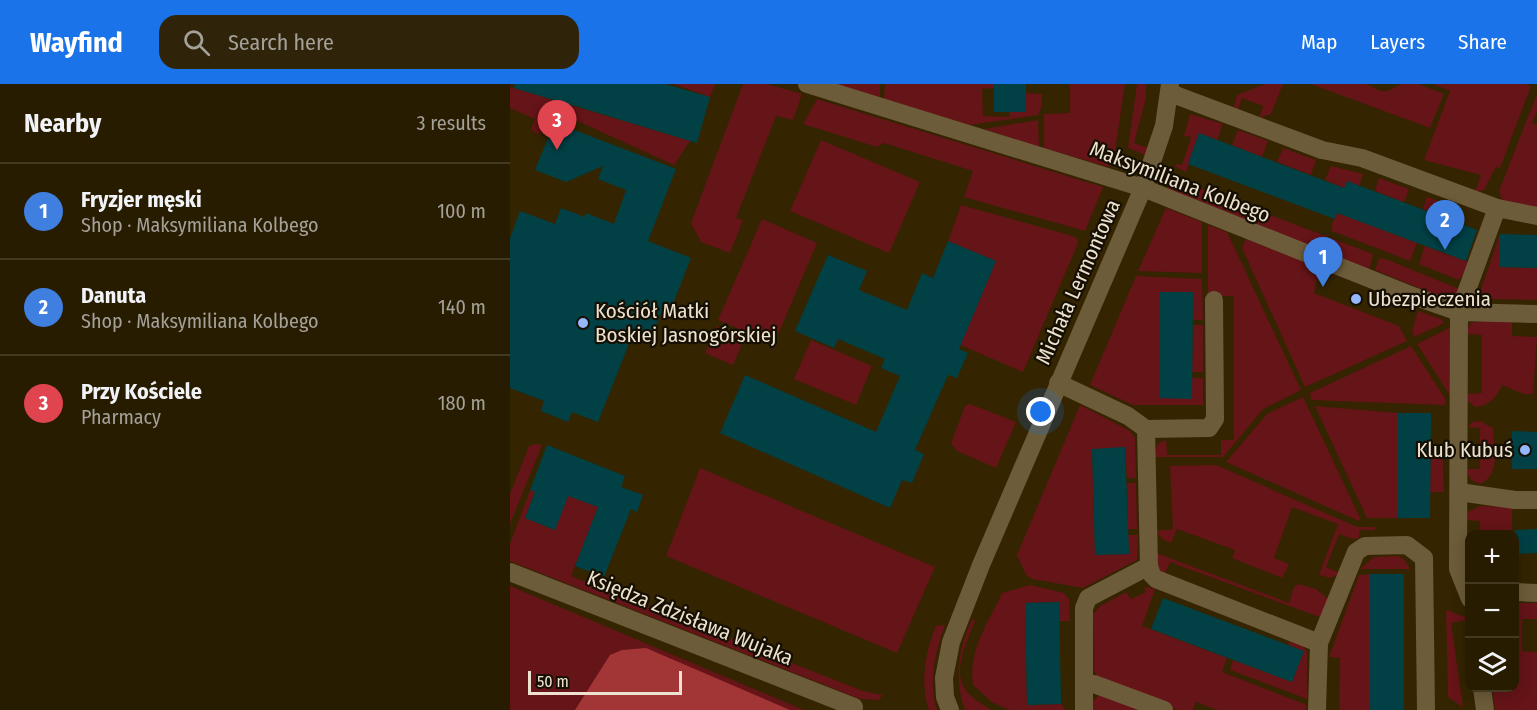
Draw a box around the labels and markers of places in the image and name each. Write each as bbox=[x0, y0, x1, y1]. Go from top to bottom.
pin: 3 bbox=[538, 100, 576, 150]
pin: 2 bbox=[1426, 200, 1464, 250]
pin: 1 bbox=[1304, 238, 1342, 287]
place label: Ubezpieczenia bbox=[1368, 286, 1491, 312]
marker: Ubezpieczenia bbox=[1349, 292, 1363, 306]
place label: Kościół Matki Boskiej Jasnogórskiej bbox=[595, 298, 776, 348]
marker: Kościół Matki Boskiej Jasnogórskiej bbox=[576, 316, 590, 330]
place label: Klub Kubuś bbox=[1416, 437, 1513, 463]
marker: Klub Kubuś bbox=[1518, 443, 1532, 457]

